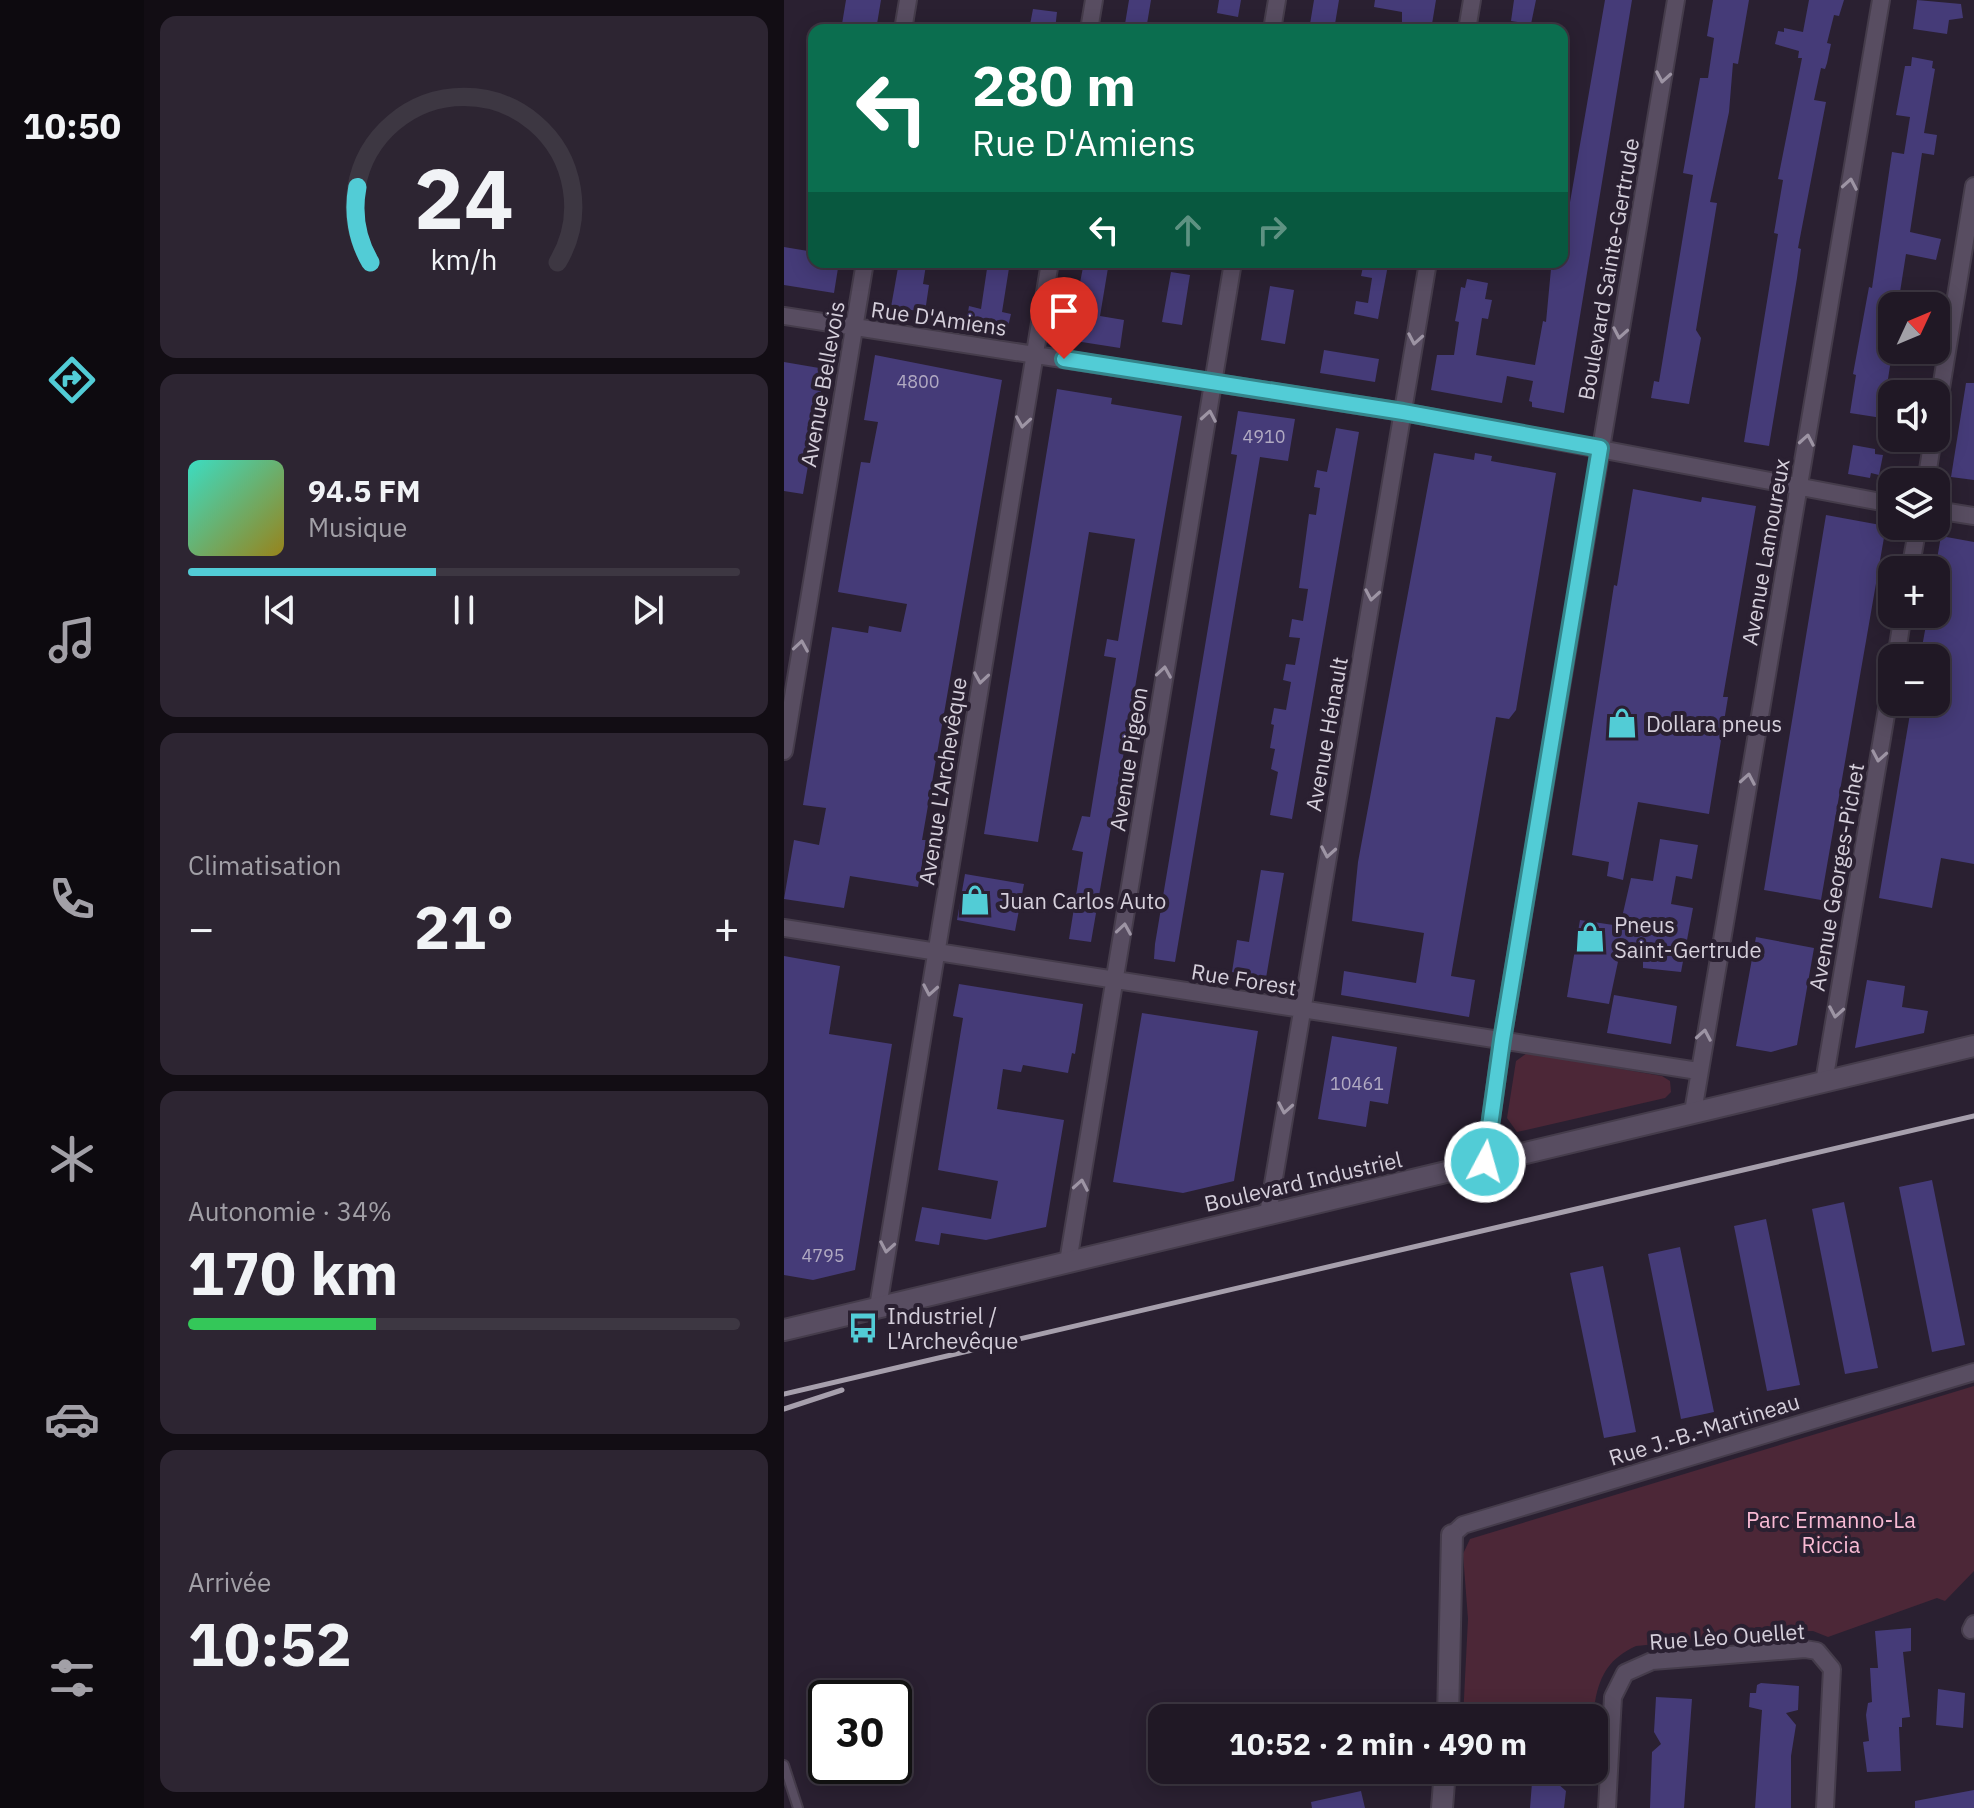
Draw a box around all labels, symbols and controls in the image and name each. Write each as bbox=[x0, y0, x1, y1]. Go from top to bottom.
text: 280 m bbox=[972, 49, 1136, 121]
icon: left bbox=[840, 56, 944, 160]
one-way arrow bbox=[1655, 70, 1672, 84]
text: 10:50 bbox=[23, 102, 121, 149]
text: Rue D'Amiens bbox=[972, 119, 1196, 166]
street label: Boulevard Sainte-Gertrude bbox=[1571, 136, 1645, 402]
text: 24 bbox=[414, 144, 514, 252]
one-way arrow bbox=[1840, 177, 1857, 190]
icon: left bbox=[1082, 208, 1126, 252]
icon: ahead bbox=[1166, 208, 1210, 252]
icon: right bbox=[1250, 208, 1294, 252]
text: km/h bbox=[430, 241, 498, 278]
pin bbox=[1030, 277, 1098, 359]
icon: arrive bbox=[1042, 289, 1086, 333]
north arrow bbox=[1878, 292, 1950, 364]
map controls bbox=[1878, 292, 1950, 716]
street label: Rue D'Amiens bbox=[869, 294, 1009, 342]
street label: Avenue Bellevois bbox=[793, 299, 851, 469]
one-way arrow bbox=[1612, 326, 1629, 340]
one-way arrow bbox=[1407, 332, 1424, 346]
icon: directions bbox=[44, 352, 100, 408]
house number: 4800 bbox=[896, 370, 940, 393]
button: sound bbox=[1878, 380, 1950, 452]
one-way arrow bbox=[1199, 409, 1216, 423]
one-way arrow bbox=[1016, 415, 1033, 429]
house number: 4910 bbox=[1242, 425, 1286, 448]
one-way arrow bbox=[1797, 433, 1814, 447]
street label: Avenue Lamoureux bbox=[1734, 456, 1796, 648]
button: layers bbox=[1878, 468, 1950, 540]
text: 94.5 FM bbox=[308, 471, 421, 510]
text: Musique bbox=[308, 510, 407, 544]
button: + bbox=[1878, 556, 1950, 628]
icon: previous bbox=[258, 588, 302, 632]
icon: pause bbox=[442, 588, 486, 632]
icon: next bbox=[626, 588, 670, 632]
one-way arrow bbox=[1364, 588, 1381, 602]
icon: music bbox=[44, 612, 100, 668]
one-way arrow bbox=[792, 639, 809, 653]
button: − bbox=[1878, 644, 1950, 716]
street label: Avenue Hénault bbox=[1298, 654, 1354, 814]
one-way arrow bbox=[1155, 665, 1172, 679]
one-way arrow bbox=[974, 672, 991, 685]
street label: Avenue L'Archevêque bbox=[911, 675, 973, 887]
street label: Avenue Pigeon bbox=[1102, 685, 1154, 833]
shop icon: Dollara pneus bbox=[1605, 706, 1639, 740]
place label: Dollara pneus bbox=[1646, 709, 1782, 738]
one-way arrow bbox=[1871, 749, 1888, 763]
street label: Avenue Georges-Pichet bbox=[1802, 761, 1870, 993]
one-way arrow bbox=[1739, 772, 1756, 786]
one-way arrow bbox=[1321, 845, 1338, 858]
text: Climatisation bbox=[188, 848, 341, 882]
icon: phone bbox=[44, 871, 100, 927]
shop icon: Juan Carlos Auto bbox=[958, 883, 992, 917]
place label: Juan Carlos Auto bbox=[999, 886, 1166, 915]
text: 21° bbox=[414, 887, 514, 966]
text: − bbox=[188, 899, 214, 956]
text: + bbox=[714, 899, 740, 956]
place label: Pneus Saint-Gertrude bbox=[1614, 910, 1762, 964]
shop icon: Pneus Saint-Gertrude bbox=[1573, 920, 1607, 954]
one-way arrow bbox=[1115, 922, 1132, 936]
street label: Rue Forest bbox=[1189, 956, 1299, 1002]
one-way arrow bbox=[923, 983, 940, 997]
one-way arrow bbox=[1828, 1006, 1845, 1019]
one-way arrow bbox=[1695, 1028, 1712, 1042]
house number: 10461 bbox=[1330, 1072, 1384, 1095]
one-way arrow bbox=[1277, 1101, 1294, 1115]
position arrow bbox=[1443, 1120, 1527, 1204]
icon: climate bbox=[44, 1131, 100, 1187]
street label: Boulevard Industriel bbox=[1201, 1144, 1405, 1218]
one-way arrow bbox=[1072, 1178, 1089, 1192]
text: Autonomie · 34% bbox=[188, 1194, 392, 1228]
text: 170 km bbox=[188, 1233, 398, 1312]
one-way arrow bbox=[879, 1240, 896, 1253]
house number: 4795 bbox=[801, 1244, 845, 1267]
place label: Industriel / L'Archevêque bbox=[887, 1301, 1018, 1355]
bus stop icon: Industriel / L'Archevêque bbox=[846, 1311, 880, 1345]
street label: Rue J.-B.-Martineau bbox=[1605, 1386, 1803, 1472]
icon: car bbox=[44, 1391, 100, 1447]
park label: Parc Ermanno-La Riccia bbox=[1746, 1505, 1916, 1559]
text: Arrivée bbox=[188, 1565, 271, 1599]
text: 10:52 bbox=[188, 1604, 352, 1683]
street label: Rue Lèo Ouellet bbox=[1648, 1616, 1806, 1656]
icon: filters bbox=[44, 1650, 100, 1706]
speed limit sign: 30 bbox=[808, 1680, 912, 1784]
text: 10:52 · 2 min · 490 m bbox=[1229, 1724, 1527, 1763]

